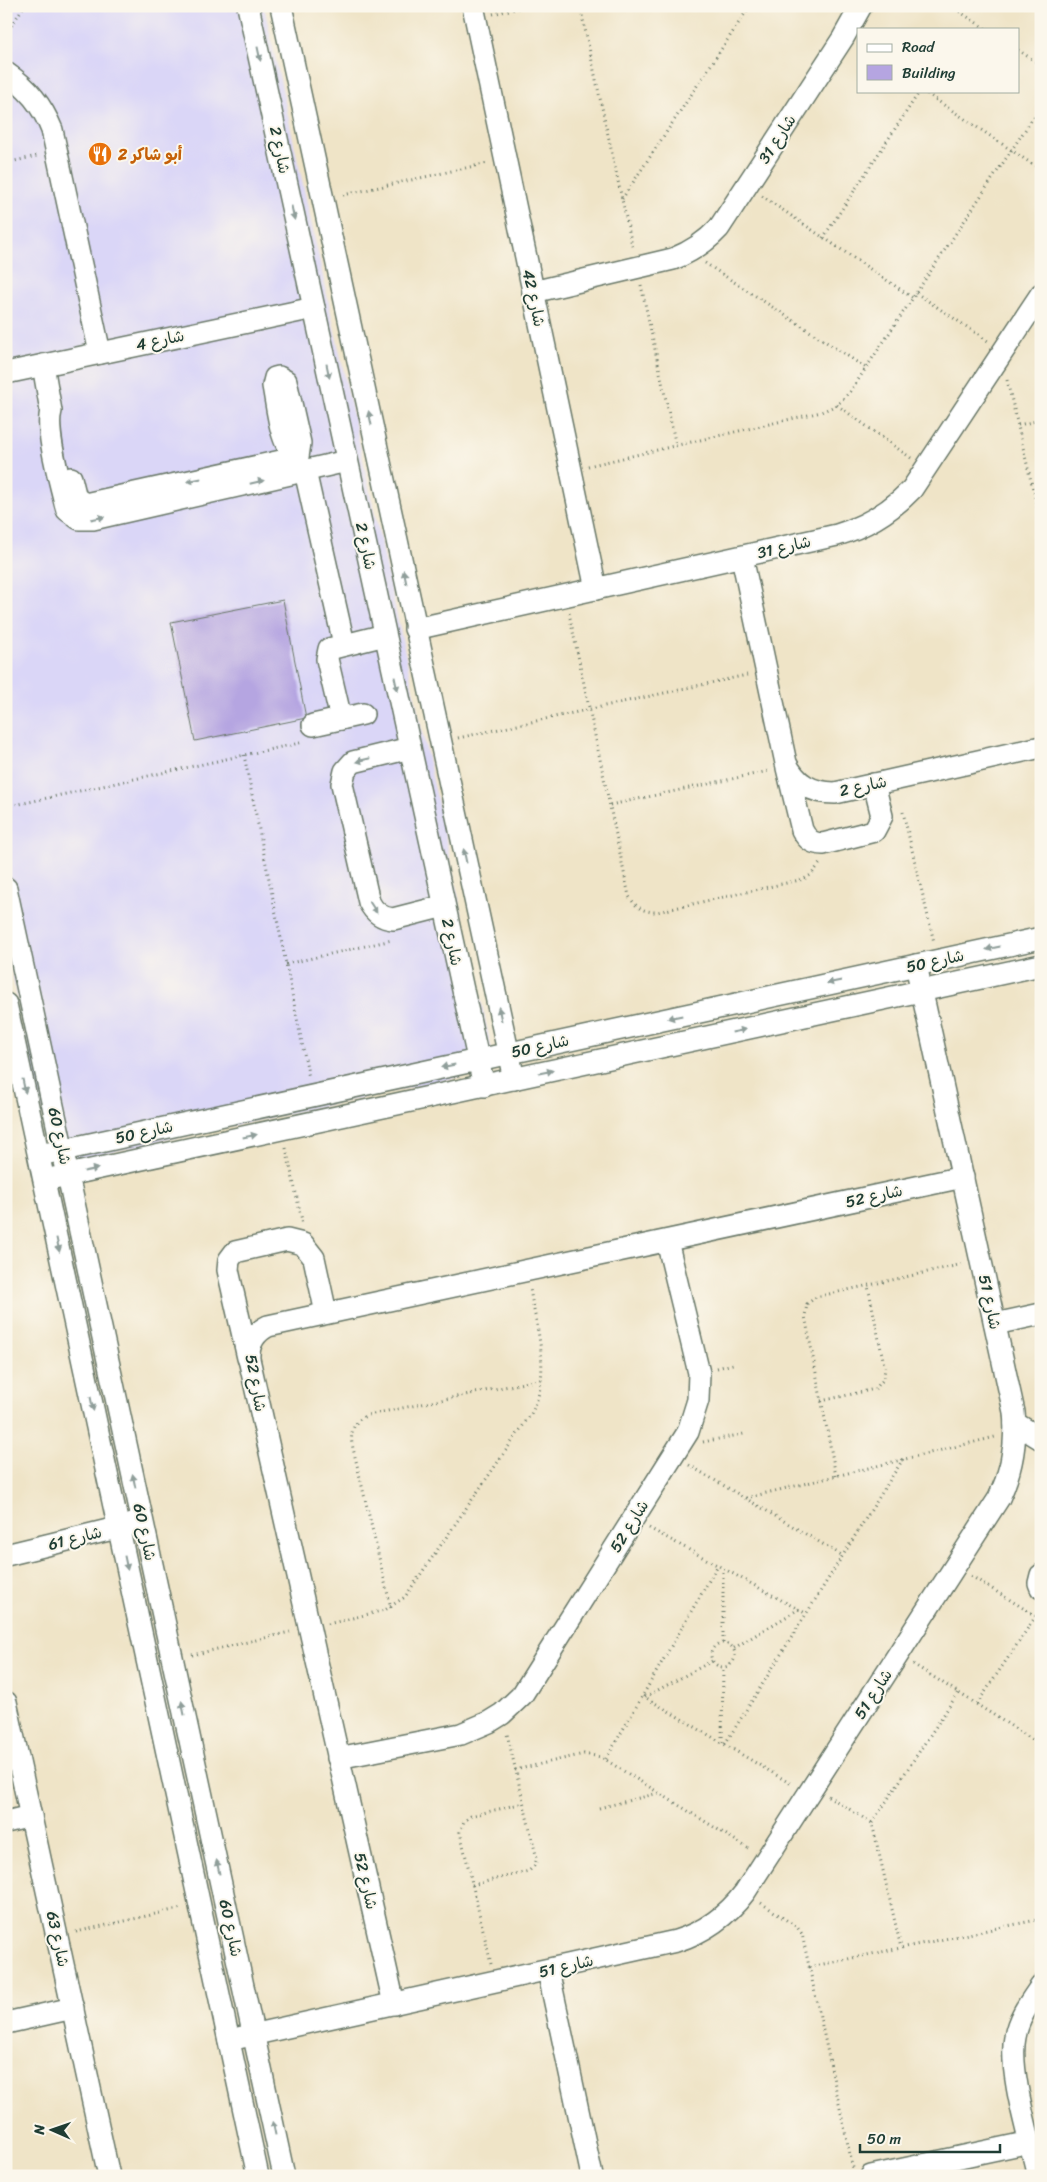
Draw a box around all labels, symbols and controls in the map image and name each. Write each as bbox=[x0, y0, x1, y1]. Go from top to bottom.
legend bbox=[857, 28, 1020, 92]
text: Road bbox=[902, 34, 935, 60]
one-way arrow bbox=[255, 46, 263, 61]
text: Building bbox=[902, 60, 956, 86]
street label: شارع 31 bbox=[750, 108, 804, 170]
street label: شارع 2 bbox=[261, 123, 299, 177]
place label: أبو شاكر 2 bbox=[117, 140, 183, 169]
restaurant icon: أبو شاكر 2 bbox=[87, 141, 113, 167]
one-way arrow bbox=[289, 205, 297, 220]
street label: شارع 42 bbox=[514, 267, 554, 329]
street label: شارع 4 bbox=[133, 321, 187, 359]
one-way arrow bbox=[324, 364, 332, 379]
one-way arrow bbox=[366, 411, 374, 426]
one-way arrow bbox=[187, 476, 202, 484]
one-way arrow bbox=[249, 478, 264, 486]
one-way arrow bbox=[90, 513, 106, 521]
street label: شارع 2 bbox=[347, 519, 385, 573]
street label: شارع 31 bbox=[754, 527, 814, 567]
one-way arrow bbox=[400, 569, 408, 585]
one-way arrow bbox=[392, 677, 400, 692]
one-way arrow bbox=[355, 756, 370, 764]
street label: شارع 2 bbox=[836, 767, 890, 805]
one-way arrow bbox=[461, 848, 469, 863]
one-way arrow bbox=[368, 900, 378, 913]
street label: شارع 2 bbox=[433, 915, 471, 969]
street label: شارع 50 bbox=[903, 941, 967, 981]
one-way arrow bbox=[986, 944, 1001, 952]
one-way arrow bbox=[826, 979, 842, 987]
one-way arrow bbox=[495, 1006, 503, 1022]
one-way arrow bbox=[668, 1013, 683, 1021]
street label: شارع 50 bbox=[508, 1026, 572, 1066]
one-way arrow bbox=[732, 1026, 748, 1034]
one-way arrow bbox=[441, 1062, 456, 1070]
one-way arrow bbox=[538, 1068, 554, 1076]
one-way arrow bbox=[20, 1079, 28, 1094]
street label: شارع 60 bbox=[40, 1105, 80, 1167]
street label: شارع 50 bbox=[112, 1112, 176, 1152]
one-way arrow bbox=[243, 1132, 258, 1140]
one-way arrow bbox=[84, 1166, 99, 1174]
street label: شارع 52 bbox=[843, 1176, 905, 1216]
one-way arrow bbox=[54, 1237, 62, 1253]
street label: شارع 51 bbox=[970, 1272, 1010, 1332]
street label: شارع 52 bbox=[237, 1352, 275, 1414]
one-way arrow bbox=[88, 1396, 96, 1411]
one-way arrow bbox=[130, 1473, 138, 1488]
street label: شارع 52 bbox=[601, 1494, 657, 1558]
street label: شارع 60 bbox=[125, 1501, 165, 1563]
street label: شارع 61 bbox=[45, 1517, 105, 1559]
one-way arrow bbox=[122, 1555, 130, 1570]
street label: شارع 51 bbox=[846, 1663, 900, 1725]
one-way arrow bbox=[179, 1700, 187, 1715]
street label: شارع 52 bbox=[345, 1850, 387, 1912]
one-way arrow bbox=[213, 1858, 221, 1874]
street label: شارع 60 bbox=[211, 1897, 251, 1959]
street label: شارع 63 bbox=[38, 1908, 78, 1970]
street label: شارع 51 bbox=[536, 1946, 596, 1986]
north arrow bbox=[28, 2104, 78, 2154]
one-way arrow bbox=[270, 2121, 278, 2136]
scale bar bbox=[860, 2122, 1000, 2154]
text: N bbox=[27, 2124, 52, 2136]
text: 50 m bbox=[867, 2126, 902, 2152]

